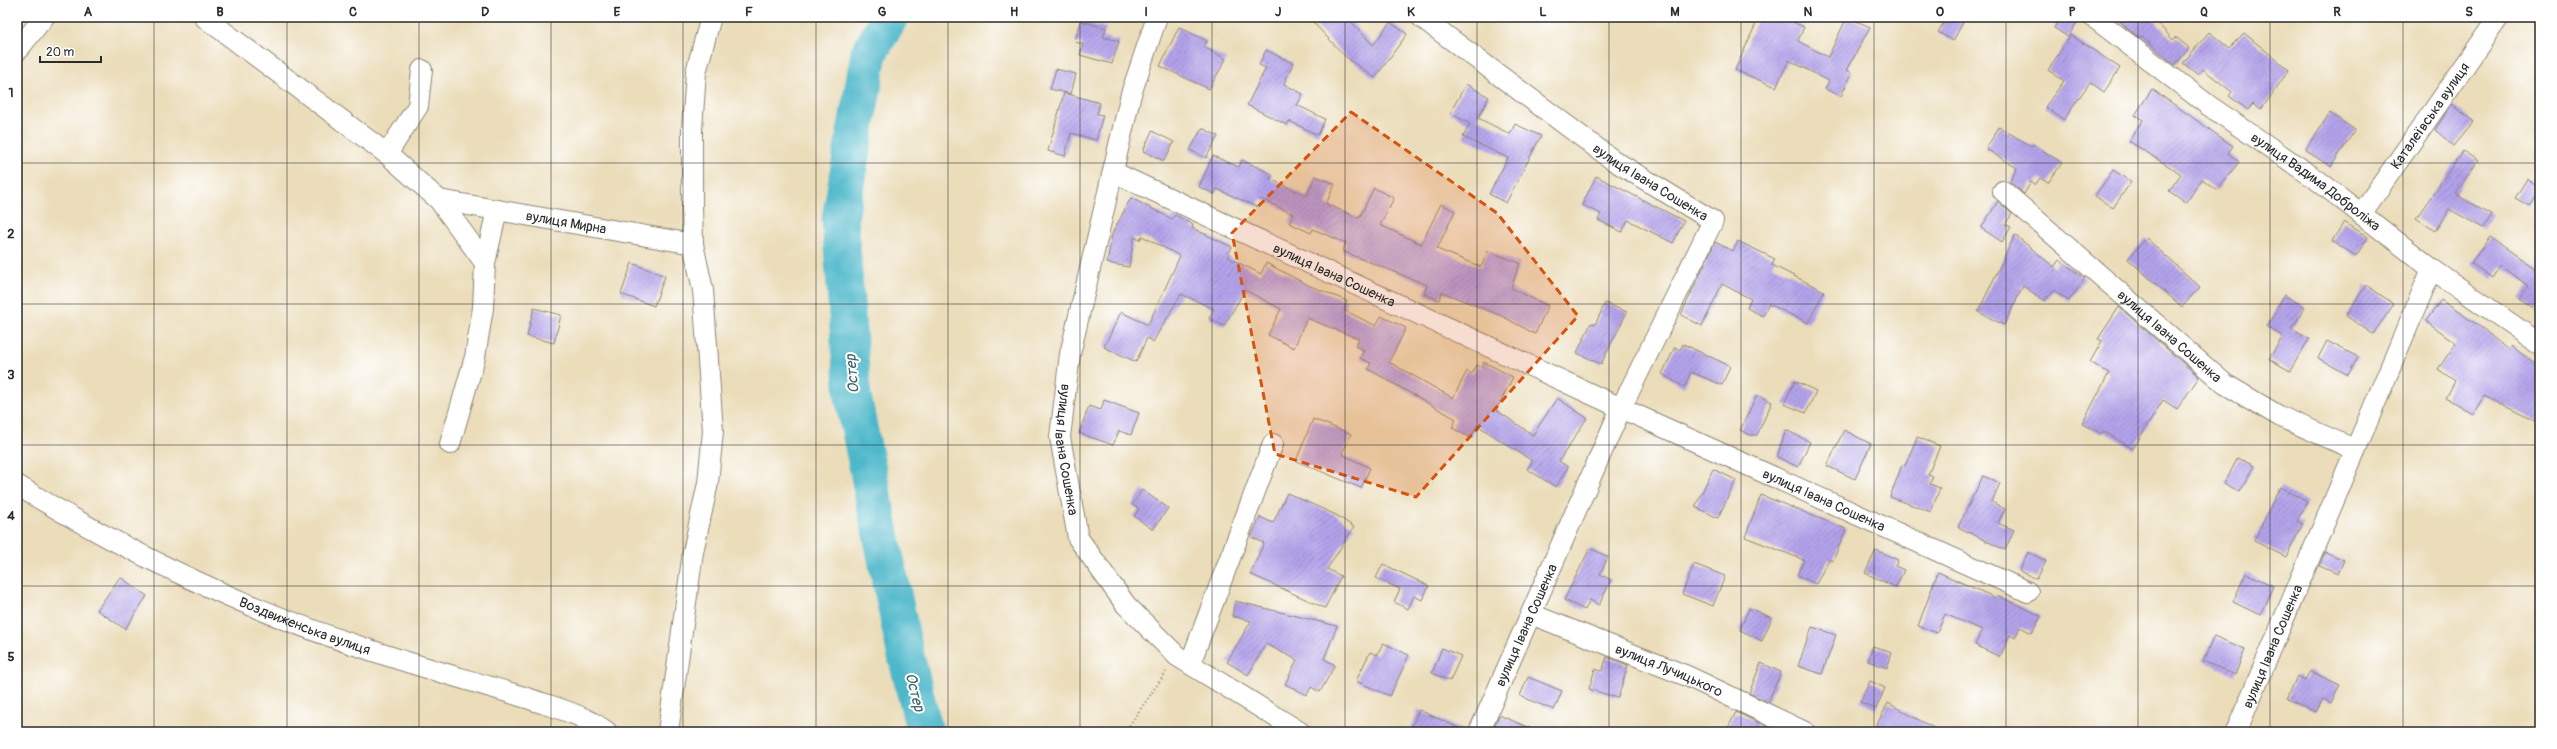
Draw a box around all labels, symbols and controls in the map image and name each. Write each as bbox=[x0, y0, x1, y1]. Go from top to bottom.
text: A bbox=[84, 4, 93, 20]
text: B bbox=[216, 4, 224, 20]
text: C bbox=[349, 4, 357, 20]
text: D bbox=[481, 4, 489, 20]
text: E bbox=[614, 4, 621, 20]
text: F bbox=[745, 4, 753, 20]
text: G bbox=[878, 4, 887, 20]
text: H bbox=[1010, 4, 1018, 20]
text: I bbox=[1144, 4, 1148, 20]
text: J bbox=[1275, 4, 1281, 20]
text: K bbox=[1407, 4, 1415, 20]
text: L bbox=[1539, 4, 1547, 20]
text: M bbox=[1670, 4, 1680, 20]
text: N bbox=[1804, 4, 1813, 20]
text: O bbox=[1936, 4, 1945, 20]
text: P bbox=[2068, 4, 2076, 20]
text: Q bbox=[2200, 4, 2208, 20]
text: R bbox=[2333, 4, 2341, 20]
text: S bbox=[2465, 4, 2473, 20]
scale bar bbox=[40, 38, 101, 64]
text: 20 m bbox=[46, 45, 75, 60]
street label: Каталеївська вулиця bbox=[2387, 59, 2473, 173]
text: 1 bbox=[8, 85, 14, 101]
street label: вулиця Вадима Доброліжа bbox=[2248, 129, 2384, 235]
street label: вулиця Івана Сошенка bbox=[1589, 140, 1711, 225]
street label: вулиця Мирна bbox=[524, 207, 608, 238]
text: 2 bbox=[7, 226, 15, 242]
street label: вулиця Івана Сошенка bbox=[1270, 240, 1398, 311]
street label: вулиця Івана Сошенка bbox=[2114, 286, 2225, 386]
water label: Остер bbox=[841, 353, 864, 394]
text: 3 bbox=[7, 367, 15, 383]
street label: вулиця Івана Сошенка bbox=[1051, 383, 1082, 517]
street label: вулиця Івана Сошенка bbox=[1760, 465, 1888, 535]
text: 4 bbox=[7, 508, 15, 524]
street label: вулиця Івана Сошенка bbox=[1492, 561, 1561, 689]
street label: вулиця Івана Сошенка bbox=[2239, 582, 2306, 711]
street label: Воздвиженська вулиця bbox=[237, 594, 372, 659]
street label: вулиця Лучицького bbox=[1613, 640, 1726, 701]
text: 5 bbox=[7, 649, 15, 665]
water label: Остер bbox=[901, 671, 929, 714]

